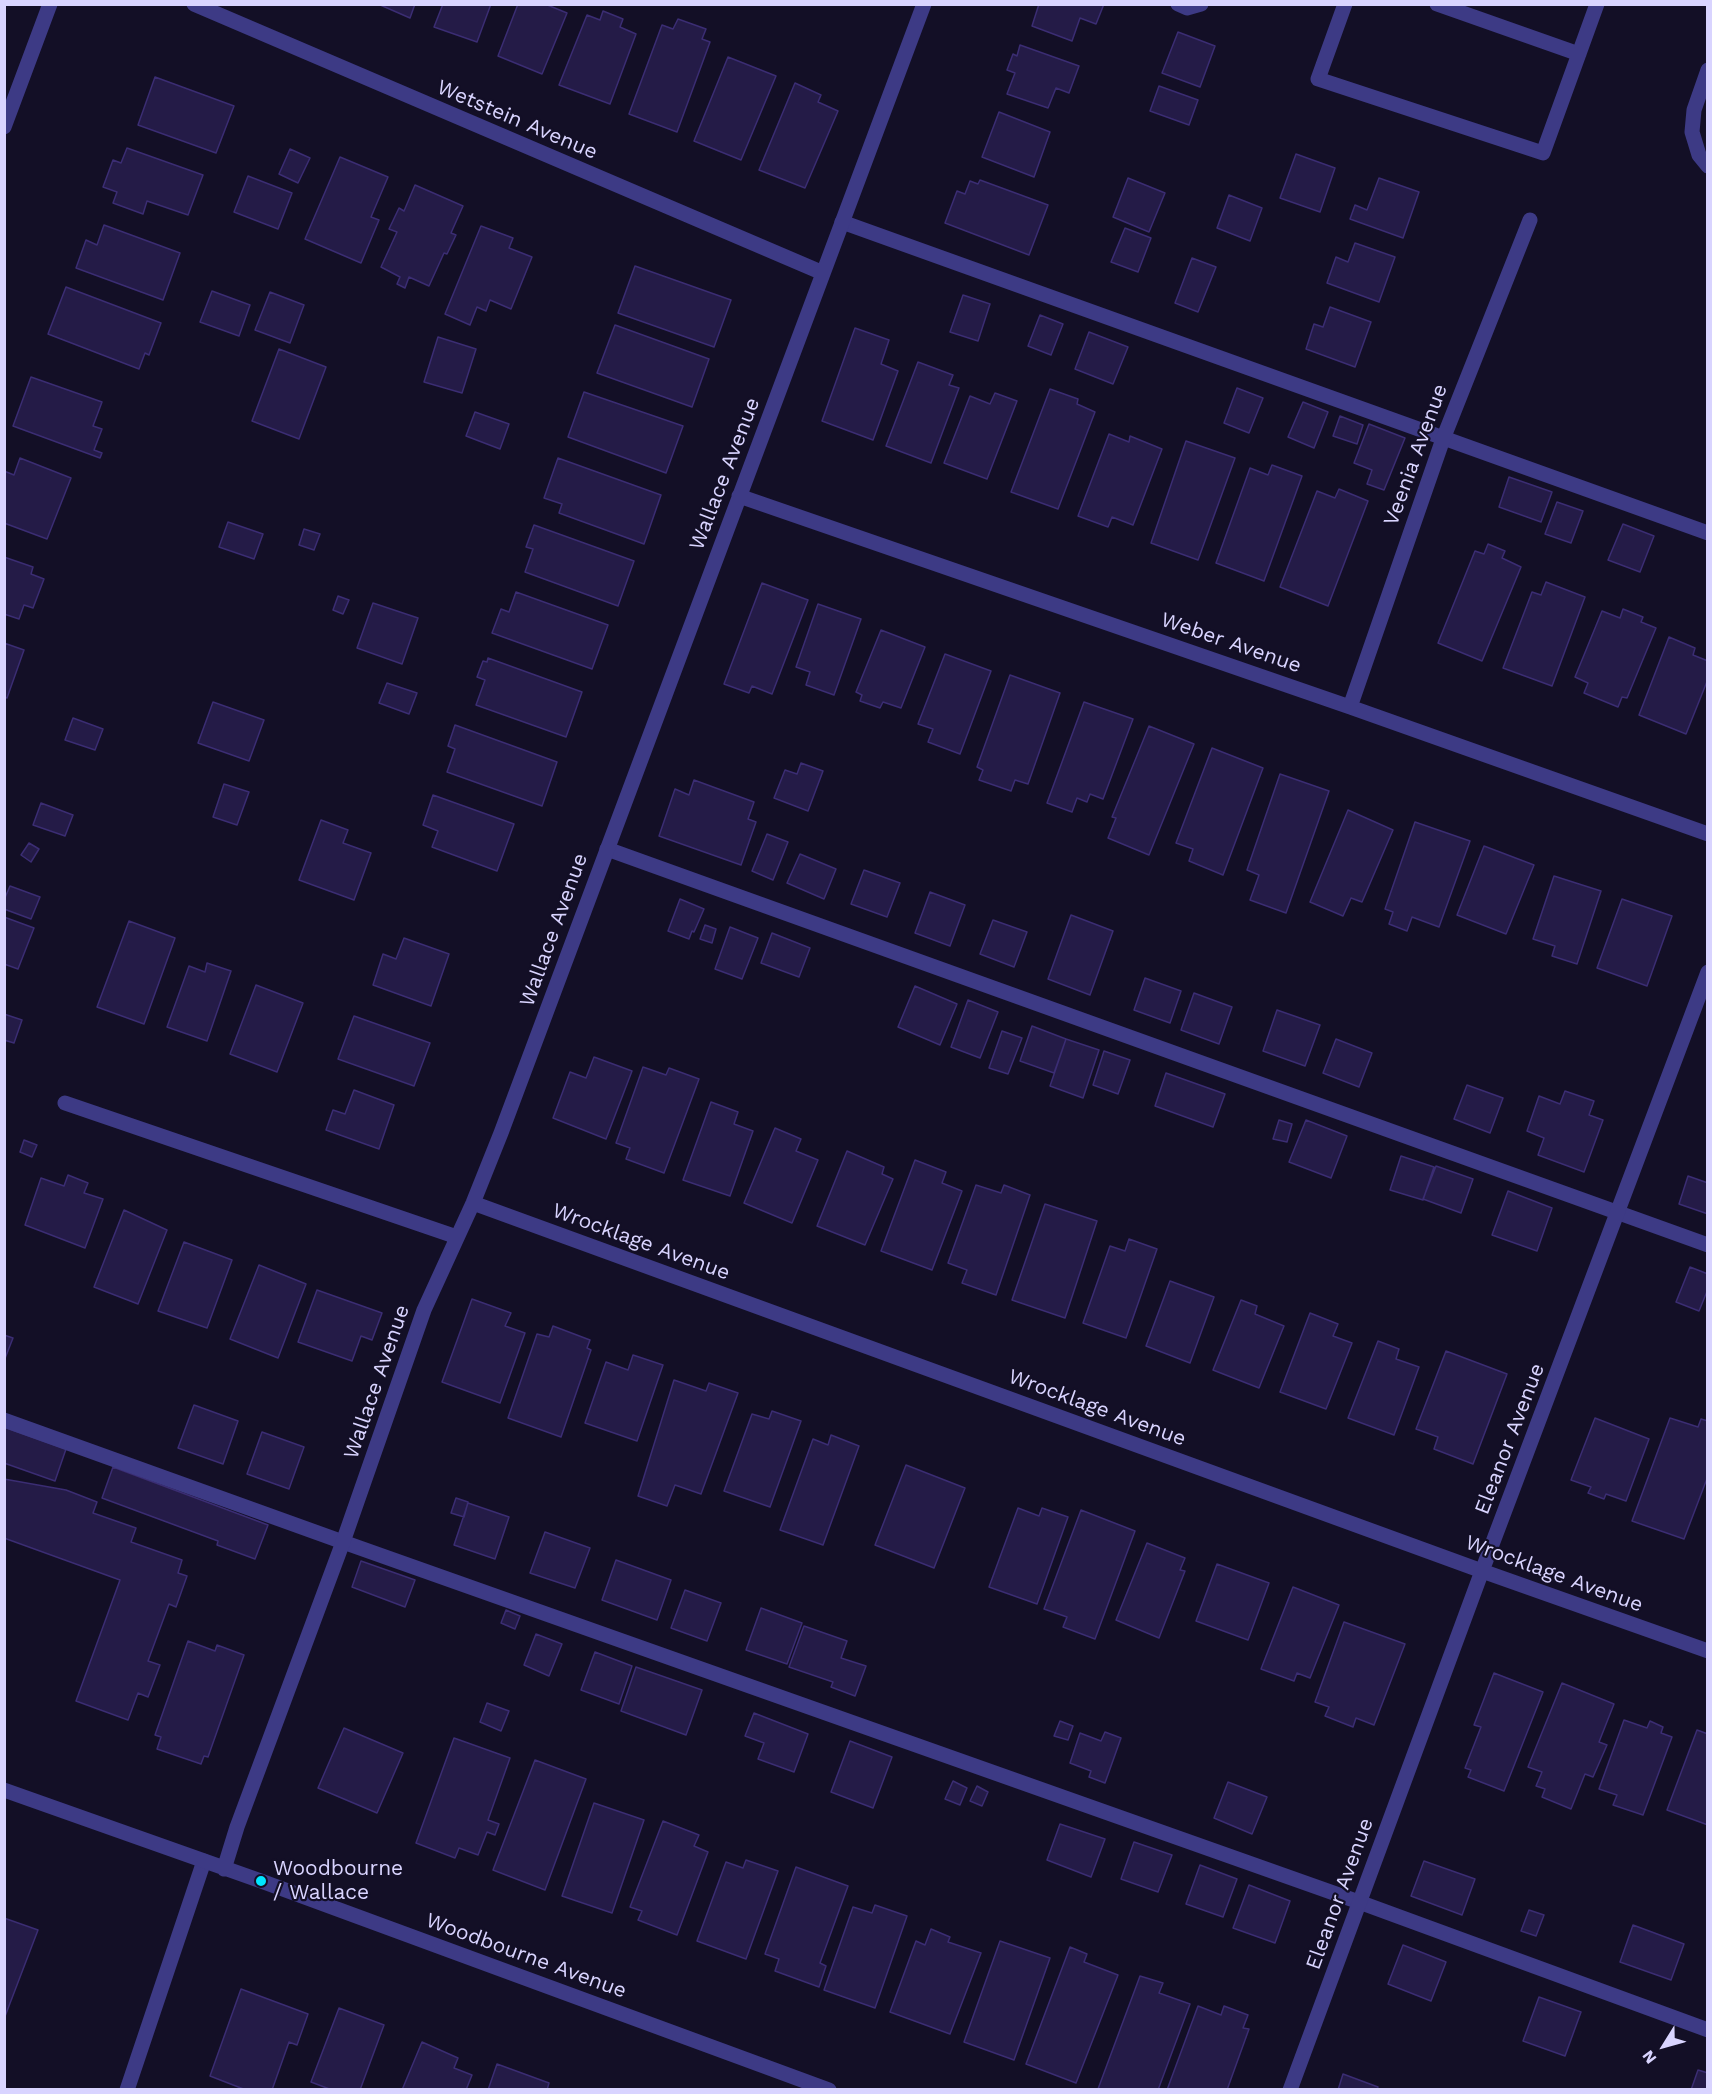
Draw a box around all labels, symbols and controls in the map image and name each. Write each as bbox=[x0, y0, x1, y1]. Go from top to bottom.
street label: Wetstein Avenue bbox=[433, 75, 601, 165]
street label: Veenia Avenue bbox=[1379, 381, 1453, 529]
street label: Wallace Avenue bbox=[684, 394, 766, 554]
street label: Weber Avenue bbox=[1157, 607, 1305, 679]
street label: Wallace Avenue bbox=[515, 850, 593, 1010]
street label: Wrocklage Avenue bbox=[549, 1198, 733, 1286]
street label: Wallace Avenue bbox=[339, 1302, 415, 1462]
street label: Eleanor Avenue bbox=[1470, 1360, 1550, 1518]
street label: Wrocklage Avenue bbox=[1005, 1364, 1189, 1452]
street label: Wrocklage Avenue bbox=[1462, 1530, 1646, 1618]
street label: Eleanor Avenue bbox=[1301, 1815, 1379, 1973]
place label: Woodbourne / Wallace bbox=[273, 1856, 403, 1906]
marker: Woodbourne / Wallace bbox=[254, 1874, 268, 1888]
street label: Woodbourne Avenue bbox=[422, 1908, 630, 2004]
north arrow bbox=[1634, 2016, 1694, 2076]
text: N bbox=[1638, 2047, 1660, 2068]

